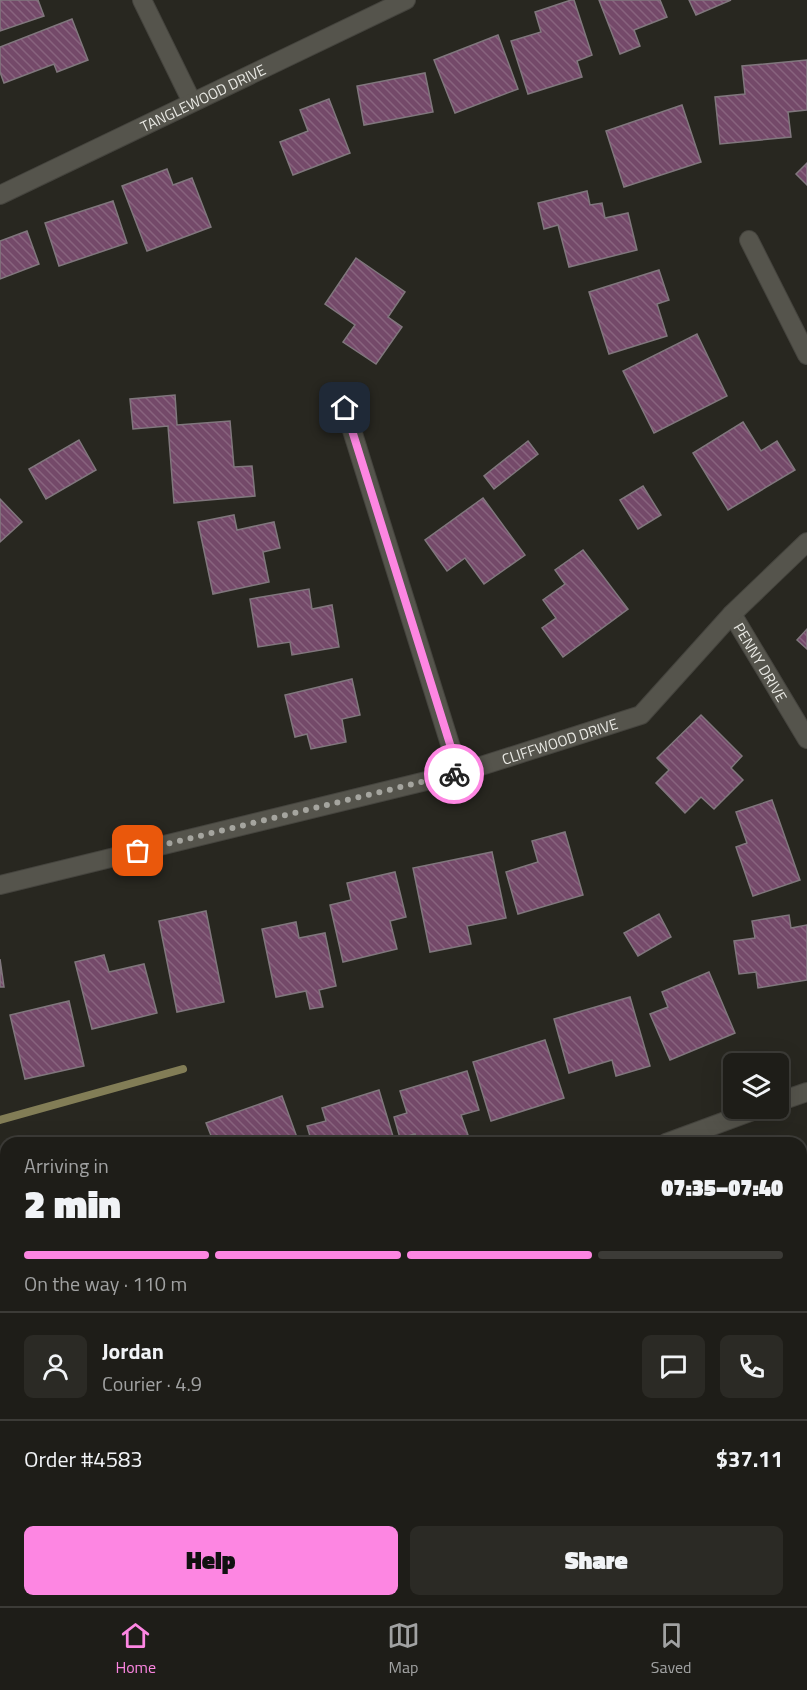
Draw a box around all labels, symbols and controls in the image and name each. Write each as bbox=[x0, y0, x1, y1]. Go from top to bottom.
street label: TANGLEWOOD DRIVE bbox=[136, 58, 269, 138]
pin bbox=[319, 382, 370, 433]
icon: home bbox=[328, 391, 361, 424]
street label: PENNY DRIVE bbox=[728, 618, 793, 706]
street label: CLIFFWOOD DRIVE bbox=[499, 712, 621, 770]
courier bbox=[424, 744, 484, 804]
icon: bike bbox=[438, 758, 471, 791]
pin bbox=[112, 825, 163, 876]
icon: bag bbox=[121, 834, 154, 867]
map controls bbox=[723, 1053, 789, 1119]
button: layers bbox=[723, 1053, 789, 1119]
text: Arriving in bbox=[24, 1150, 109, 1181]
text: 07:35–07:40 bbox=[661, 1171, 783, 1205]
text: 2 min bbox=[24, 1174, 121, 1233]
text: On the way · 110 m bbox=[24, 1268, 187, 1299]
text: Jordan bbox=[102, 1334, 164, 1368]
button: person bbox=[24, 1335, 87, 1398]
button: chat bbox=[642, 1335, 705, 1398]
button: phone bbox=[720, 1335, 783, 1398]
text: Courier · 4.9 bbox=[102, 1368, 202, 1399]
text: Order #4583 bbox=[24, 1442, 143, 1476]
text: $37.11 bbox=[716, 1442, 783, 1476]
button: Help bbox=[24, 1526, 398, 1595]
button: Share bbox=[410, 1526, 783, 1595]
tab: Home bbox=[115, 1619, 156, 1679]
tab: Map bbox=[387, 1619, 420, 1679]
tab: Saved bbox=[651, 1619, 692, 1679]

